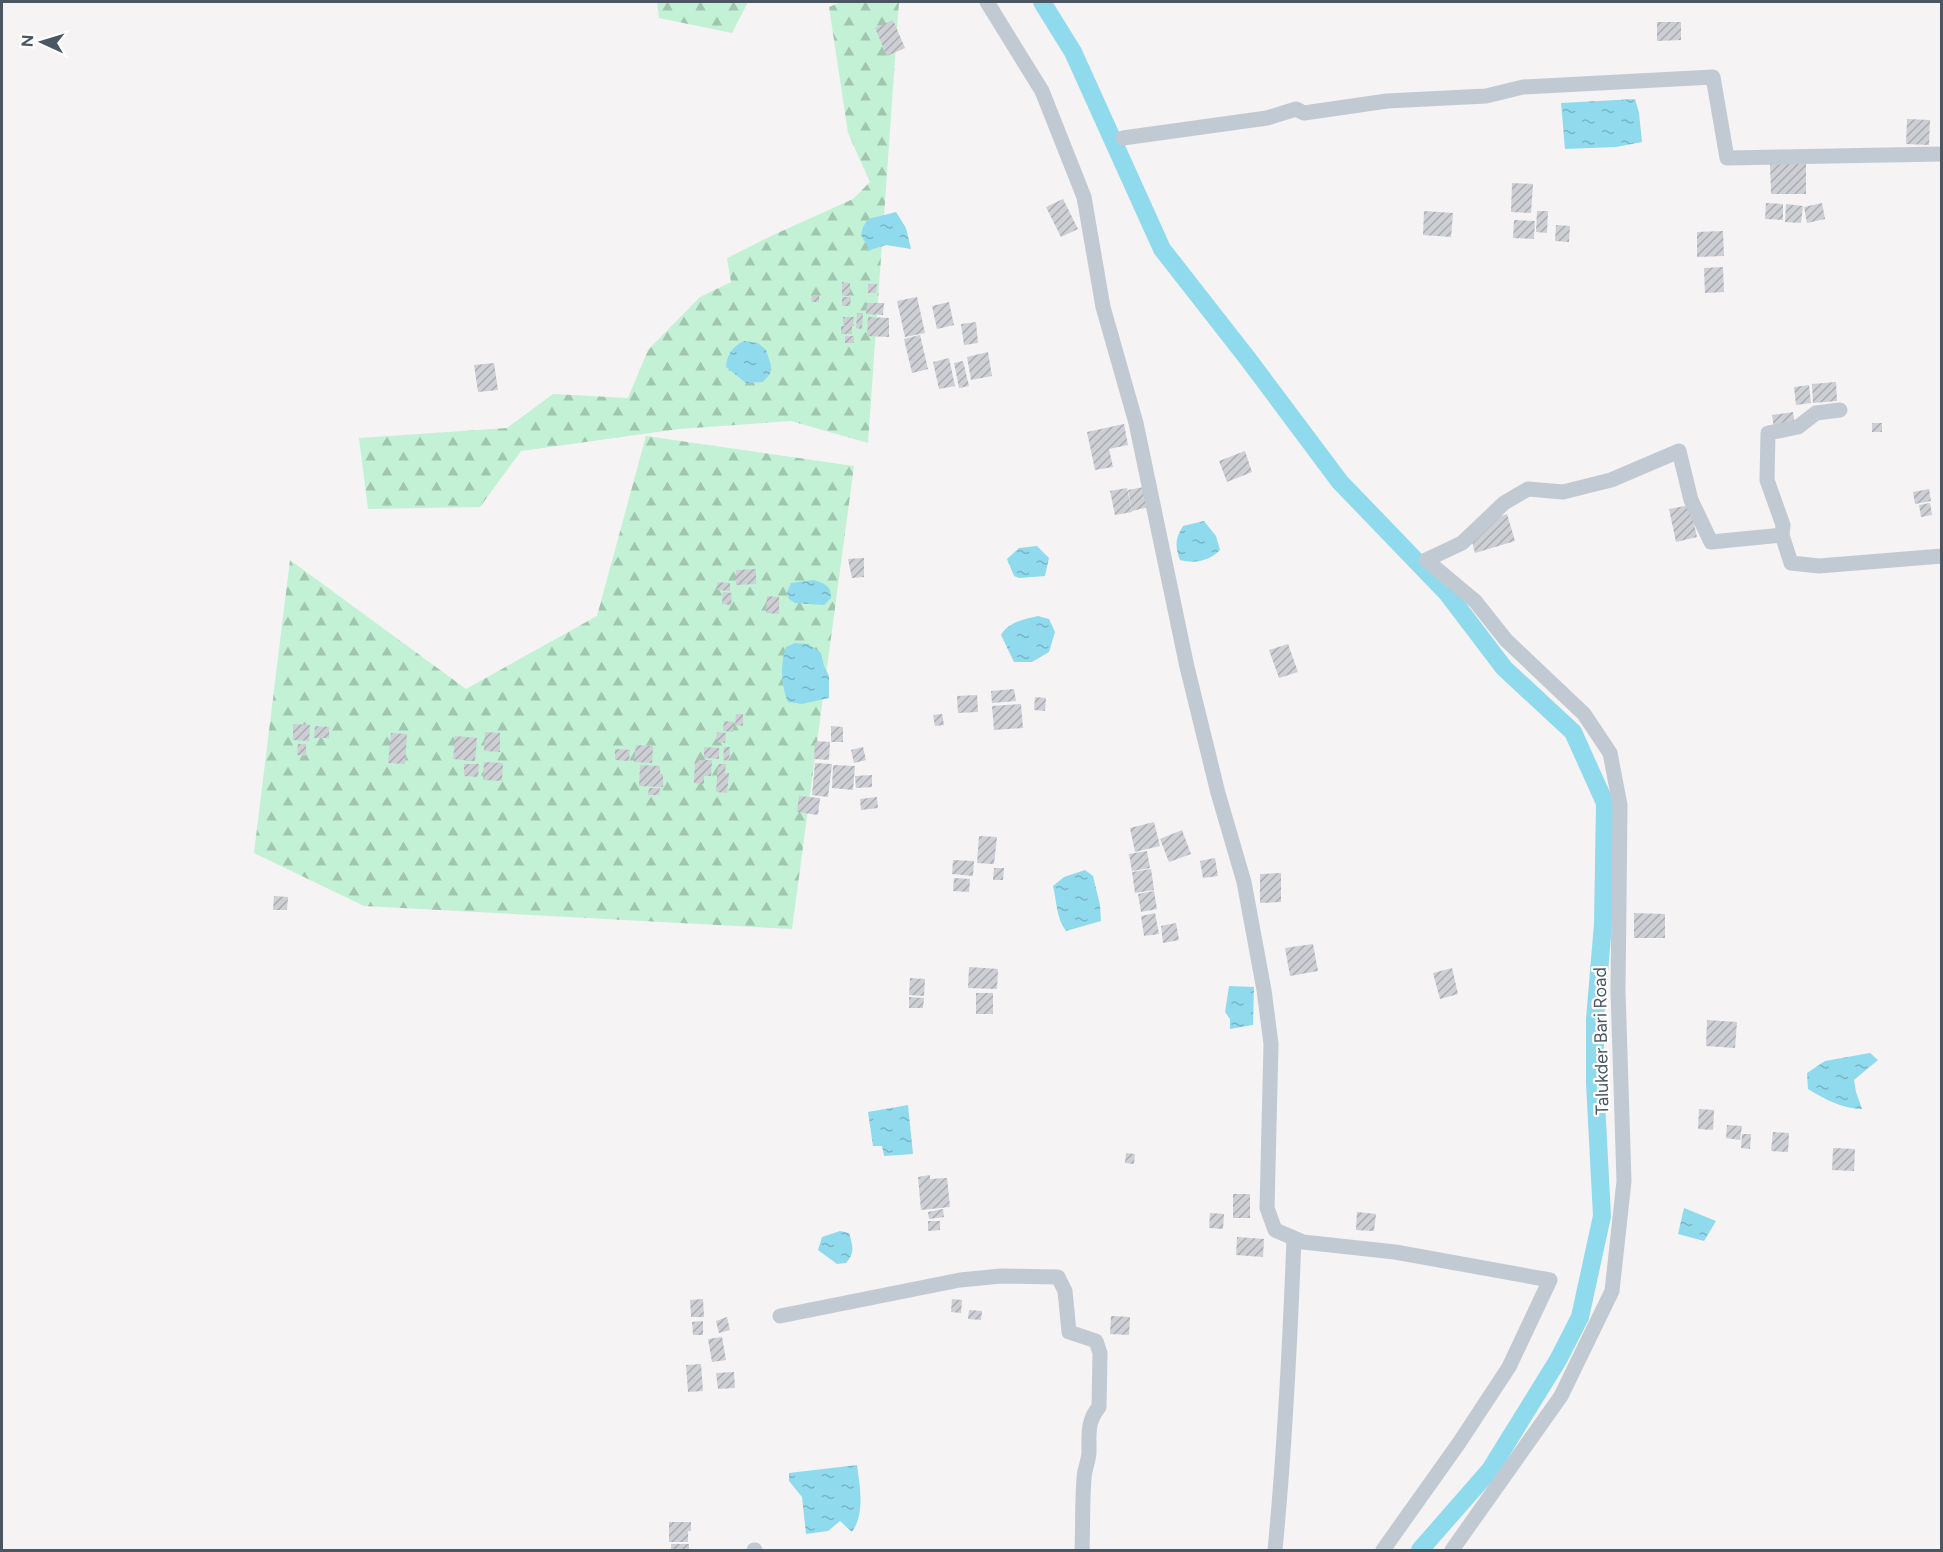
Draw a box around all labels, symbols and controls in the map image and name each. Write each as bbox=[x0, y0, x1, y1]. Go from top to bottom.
north arrow bbox=[12, 12, 72, 72]
text: N bbox=[18, 34, 37, 48]
street label: Talukder Bari Road bbox=[1589, 967, 1613, 1115]

